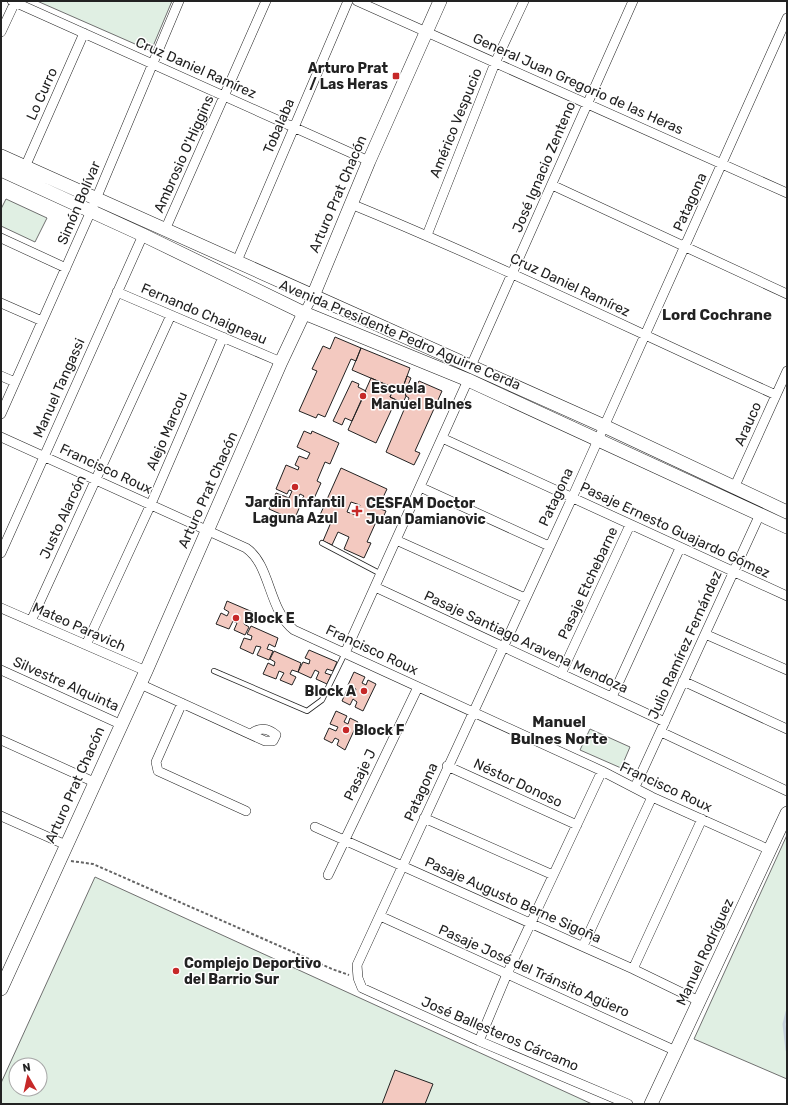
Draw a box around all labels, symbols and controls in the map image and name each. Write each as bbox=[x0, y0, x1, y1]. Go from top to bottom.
street label: General Juan Gregorio de las Heras bbox=[470, 30, 686, 138]
street label: Cruz Daniel Ramírez bbox=[133, 34, 259, 102]
place label: Arturo Prat / Las Heras bbox=[308, 60, 388, 93]
street label: Lo Curro bbox=[23, 65, 61, 123]
street label: Américo Vespucio bbox=[426, 66, 486, 180]
marker: Arturo Prat / Las Heras bbox=[391, 71, 401, 81]
street label: Ambrosio O'Higgins bbox=[150, 93, 218, 215]
street label: Tobalaba bbox=[260, 96, 298, 156]
street label: José Ignacio Zenteno bbox=[509, 99, 579, 235]
street label: Arturo Prat Chacón bbox=[306, 133, 370, 255]
street label: Simón Bolívar bbox=[54, 158, 105, 247]
street label: Patagona bbox=[670, 170, 710, 234]
street label: Cruz Daniel Ramírez bbox=[507, 250, 633, 320]
street label: Avenida Presidente Pedro Aguirre Cerda bbox=[277, 276, 523, 394]
street label: Fernando Chaigneau bbox=[138, 280, 270, 348]
district label: Lord Cochrane bbox=[662, 306, 772, 324]
street label: Manuel Tangassi bbox=[30, 336, 88, 440]
place label: Escuela Manuel Bulnes bbox=[371, 380, 472, 413]
street label: Alejo Marcou bbox=[143, 389, 191, 473]
marker: Escuela Manuel Bulnes bbox=[358, 391, 368, 401]
street label: Arauco bbox=[731, 399, 765, 449]
street label: Arturo Prat Chacón bbox=[175, 429, 241, 551]
street label: Francisco Roux bbox=[57, 440, 155, 498]
street label: Patagona bbox=[535, 465, 577, 529]
street label: Justo Alarcón bbox=[36, 472, 90, 562]
street label: Pasaje Ernesto Guajardo Gómez bbox=[577, 478, 773, 582]
marker: Jardin Infantil Laguna Azul bbox=[290, 482, 300, 492]
place label: Jardin Infantil Laguna Azul bbox=[245, 494, 345, 527]
place label: CESFAM Doctor Juan Damianovic bbox=[366, 495, 486, 528]
marker: CESFAM Doctor Juan Damianovic bbox=[351, 505, 363, 517]
street label: Pasaje Etchebarne bbox=[555, 524, 622, 642]
street label: Julio Ramírez Fernández bbox=[644, 568, 726, 722]
street label: Pasaje Santiago Aravena Mendoza bbox=[421, 587, 631, 697]
street label: Mateo Paravich bbox=[30, 599, 128, 655]
place label: Block E bbox=[244, 610, 295, 627]
marker: Block E bbox=[231, 613, 241, 623]
street label: Francisco Roux bbox=[323, 621, 421, 679]
street label: Silvestre Alquinta bbox=[10, 653, 122, 715]
place label: Block A bbox=[305, 683, 356, 700]
marker: Block A bbox=[359, 686, 369, 696]
district label: Manuel Bulnes Norte bbox=[510, 713, 608, 748]
place label: Block F bbox=[354, 722, 405, 739]
street label: Arturo Prat Chacón bbox=[42, 724, 108, 846]
marker: Block F bbox=[341, 725, 351, 735]
street label: Pasaje J bbox=[340, 746, 380, 804]
street label: Néstor Donoso bbox=[471, 755, 565, 811]
street label: Francisco Roux bbox=[617, 758, 715, 816]
street label: Patagona bbox=[401, 760, 441, 824]
street label: Pasaje Augusto Berne Sigoña bbox=[422, 853, 604, 947]
street label: Manuel Rodríguez bbox=[673, 896, 737, 1008]
street label: Pasaje José del Tránsito Agüero bbox=[436, 921, 632, 1021]
place label: Complejo Deportivo del Barrio Sur bbox=[184, 955, 321, 988]
marker: Complejo Deportivo del Barrio Sur bbox=[171, 966, 181, 976]
street label: José Ballesteros Cárcamo bbox=[419, 993, 581, 1075]
north arrow bbox=[8, 1057, 48, 1097]
text: N bbox=[22, 1061, 32, 1075]

